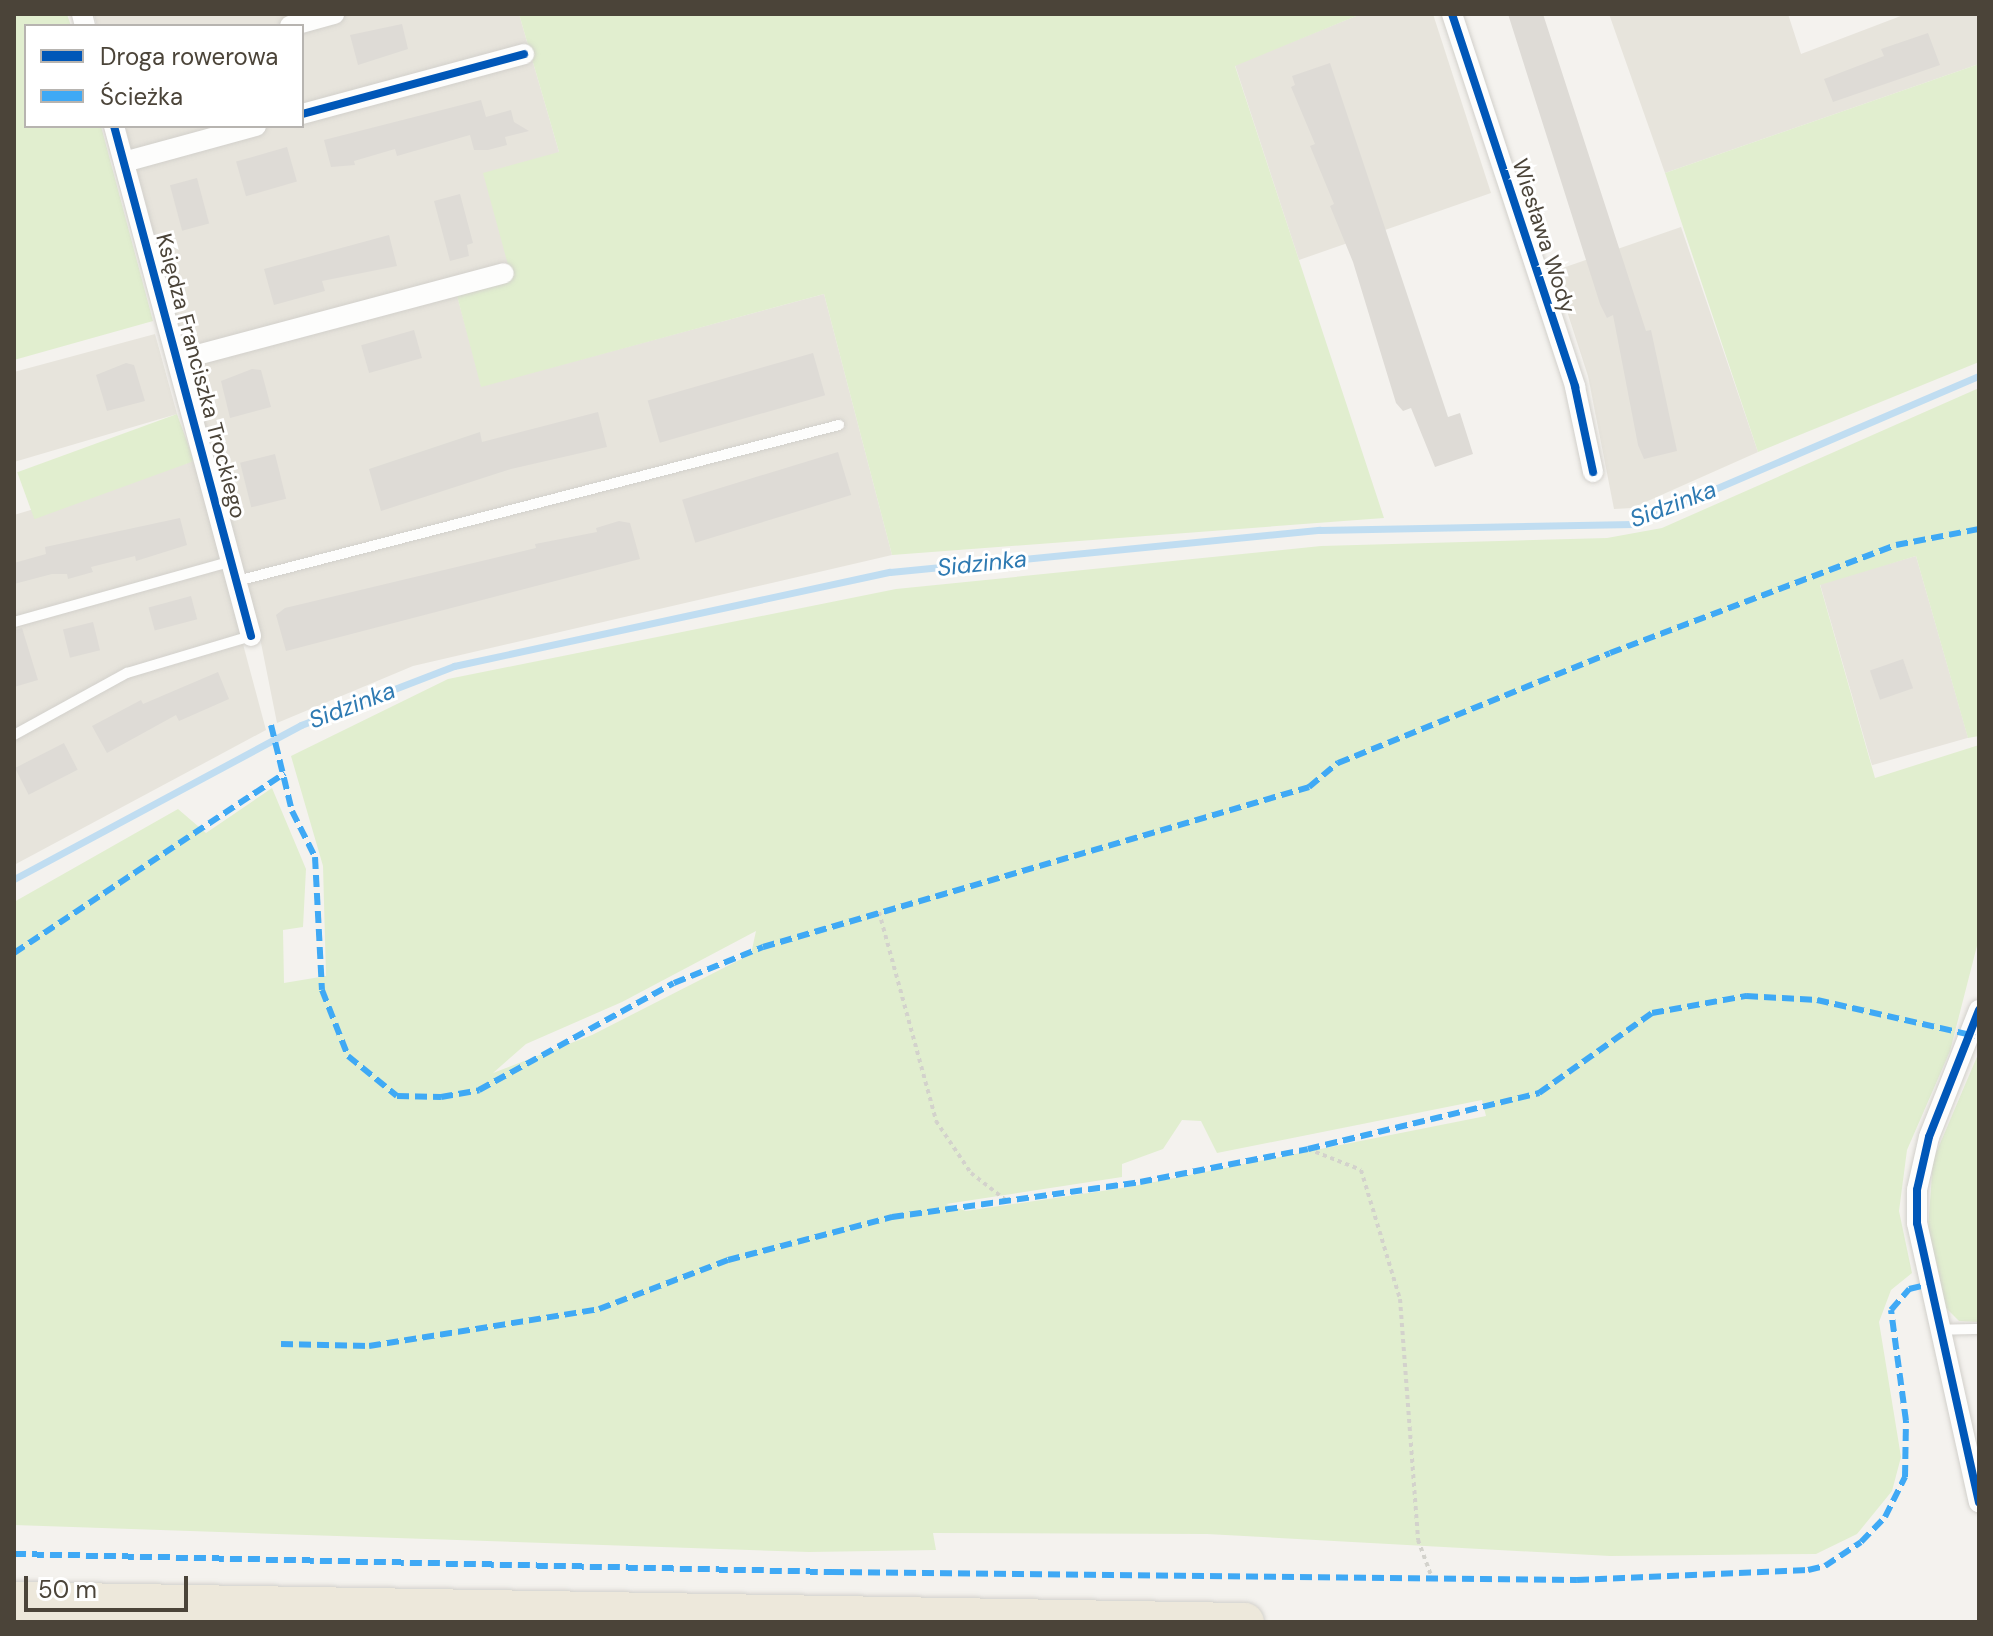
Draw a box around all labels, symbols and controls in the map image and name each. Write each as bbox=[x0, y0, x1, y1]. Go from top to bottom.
legend bbox=[24, 24, 304, 128]
text: Droga rowerowa bbox=[100, 41, 278, 72]
text: Ścieżka bbox=[100, 81, 183, 112]
street label: Wiesława Wody bbox=[1507, 155, 1581, 317]
street label: Księdza Franciszka Trockiego bbox=[150, 231, 252, 521]
water label: Sidzinka bbox=[1626, 474, 1720, 534]
water label: Sidzinka bbox=[936, 544, 1028, 582]
water label: Sidzinka bbox=[305, 675, 399, 735]
scale bar bbox=[28, 1560, 192, 1610]
text: 50 m bbox=[38, 1574, 97, 1605]

